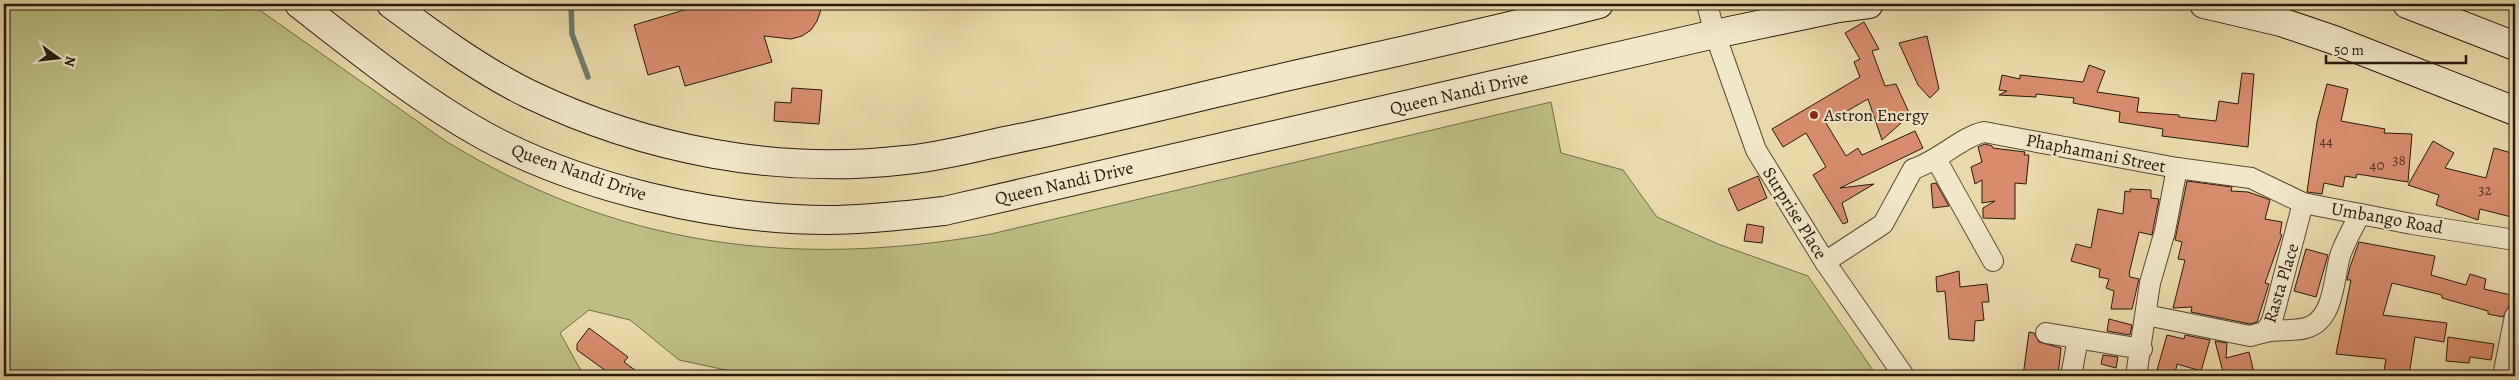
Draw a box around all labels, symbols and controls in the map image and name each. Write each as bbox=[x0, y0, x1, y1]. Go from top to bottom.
north arrow bbox=[32, 32, 82, 82]
scale bar bbox=[2326, 32, 2466, 64]
text: 50 m bbox=[2334, 40, 2364, 60]
text: N bbox=[60, 54, 81, 69]
street label: Queen Nandi Drive bbox=[1387, 65, 1531, 121]
place label: Astron Energy bbox=[1823, 103, 1930, 127]
marker: Astron Energy bbox=[1808, 109, 1820, 121]
street label: Phaphamani Street bbox=[2024, 128, 2168, 178]
house number: 44 bbox=[2319, 131, 2333, 151]
street label: Queen Nandi Drive bbox=[508, 138, 650, 206]
house number: 38 bbox=[2392, 150, 2406, 170]
street label: Queen Nandi Drive bbox=[992, 155, 1136, 211]
house number: 40 bbox=[2370, 155, 2384, 175]
street label: Surprise Place bbox=[1757, 162, 1833, 264]
house number: 32 bbox=[2478, 180, 2492, 200]
street label: Umbango Road bbox=[2329, 196, 2445, 240]
street label: Rasta Place bbox=[2257, 240, 2305, 326]

